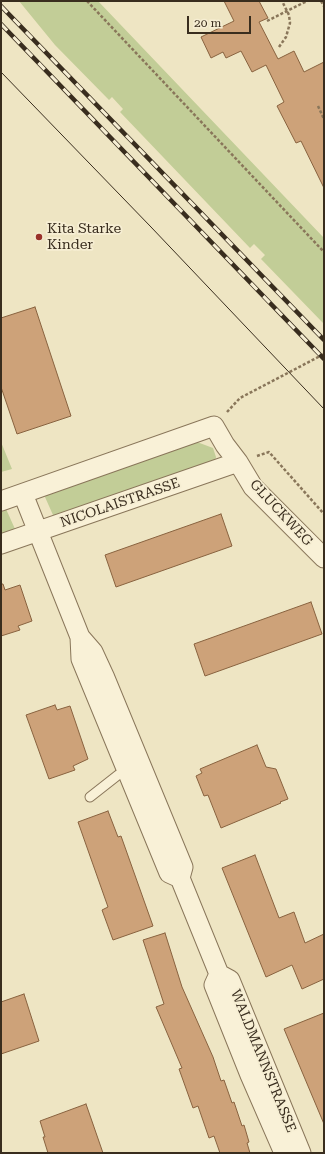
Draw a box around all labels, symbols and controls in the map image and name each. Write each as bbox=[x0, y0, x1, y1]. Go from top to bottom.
scale bar bbox=[189, 8, 253, 34]
text: 20 m bbox=[194, 16, 221, 30]
place label: Kita Starke Kinder bbox=[47, 221, 121, 254]
marker: Kita Starke Kinder bbox=[34, 232, 44, 242]
street label: NICOLAISTRASSE bbox=[58, 475, 182, 531]
street label: GLUCKWEG bbox=[246, 476, 316, 550]
street label: WALDMANNSTRASSE bbox=[227, 987, 299, 1135]

